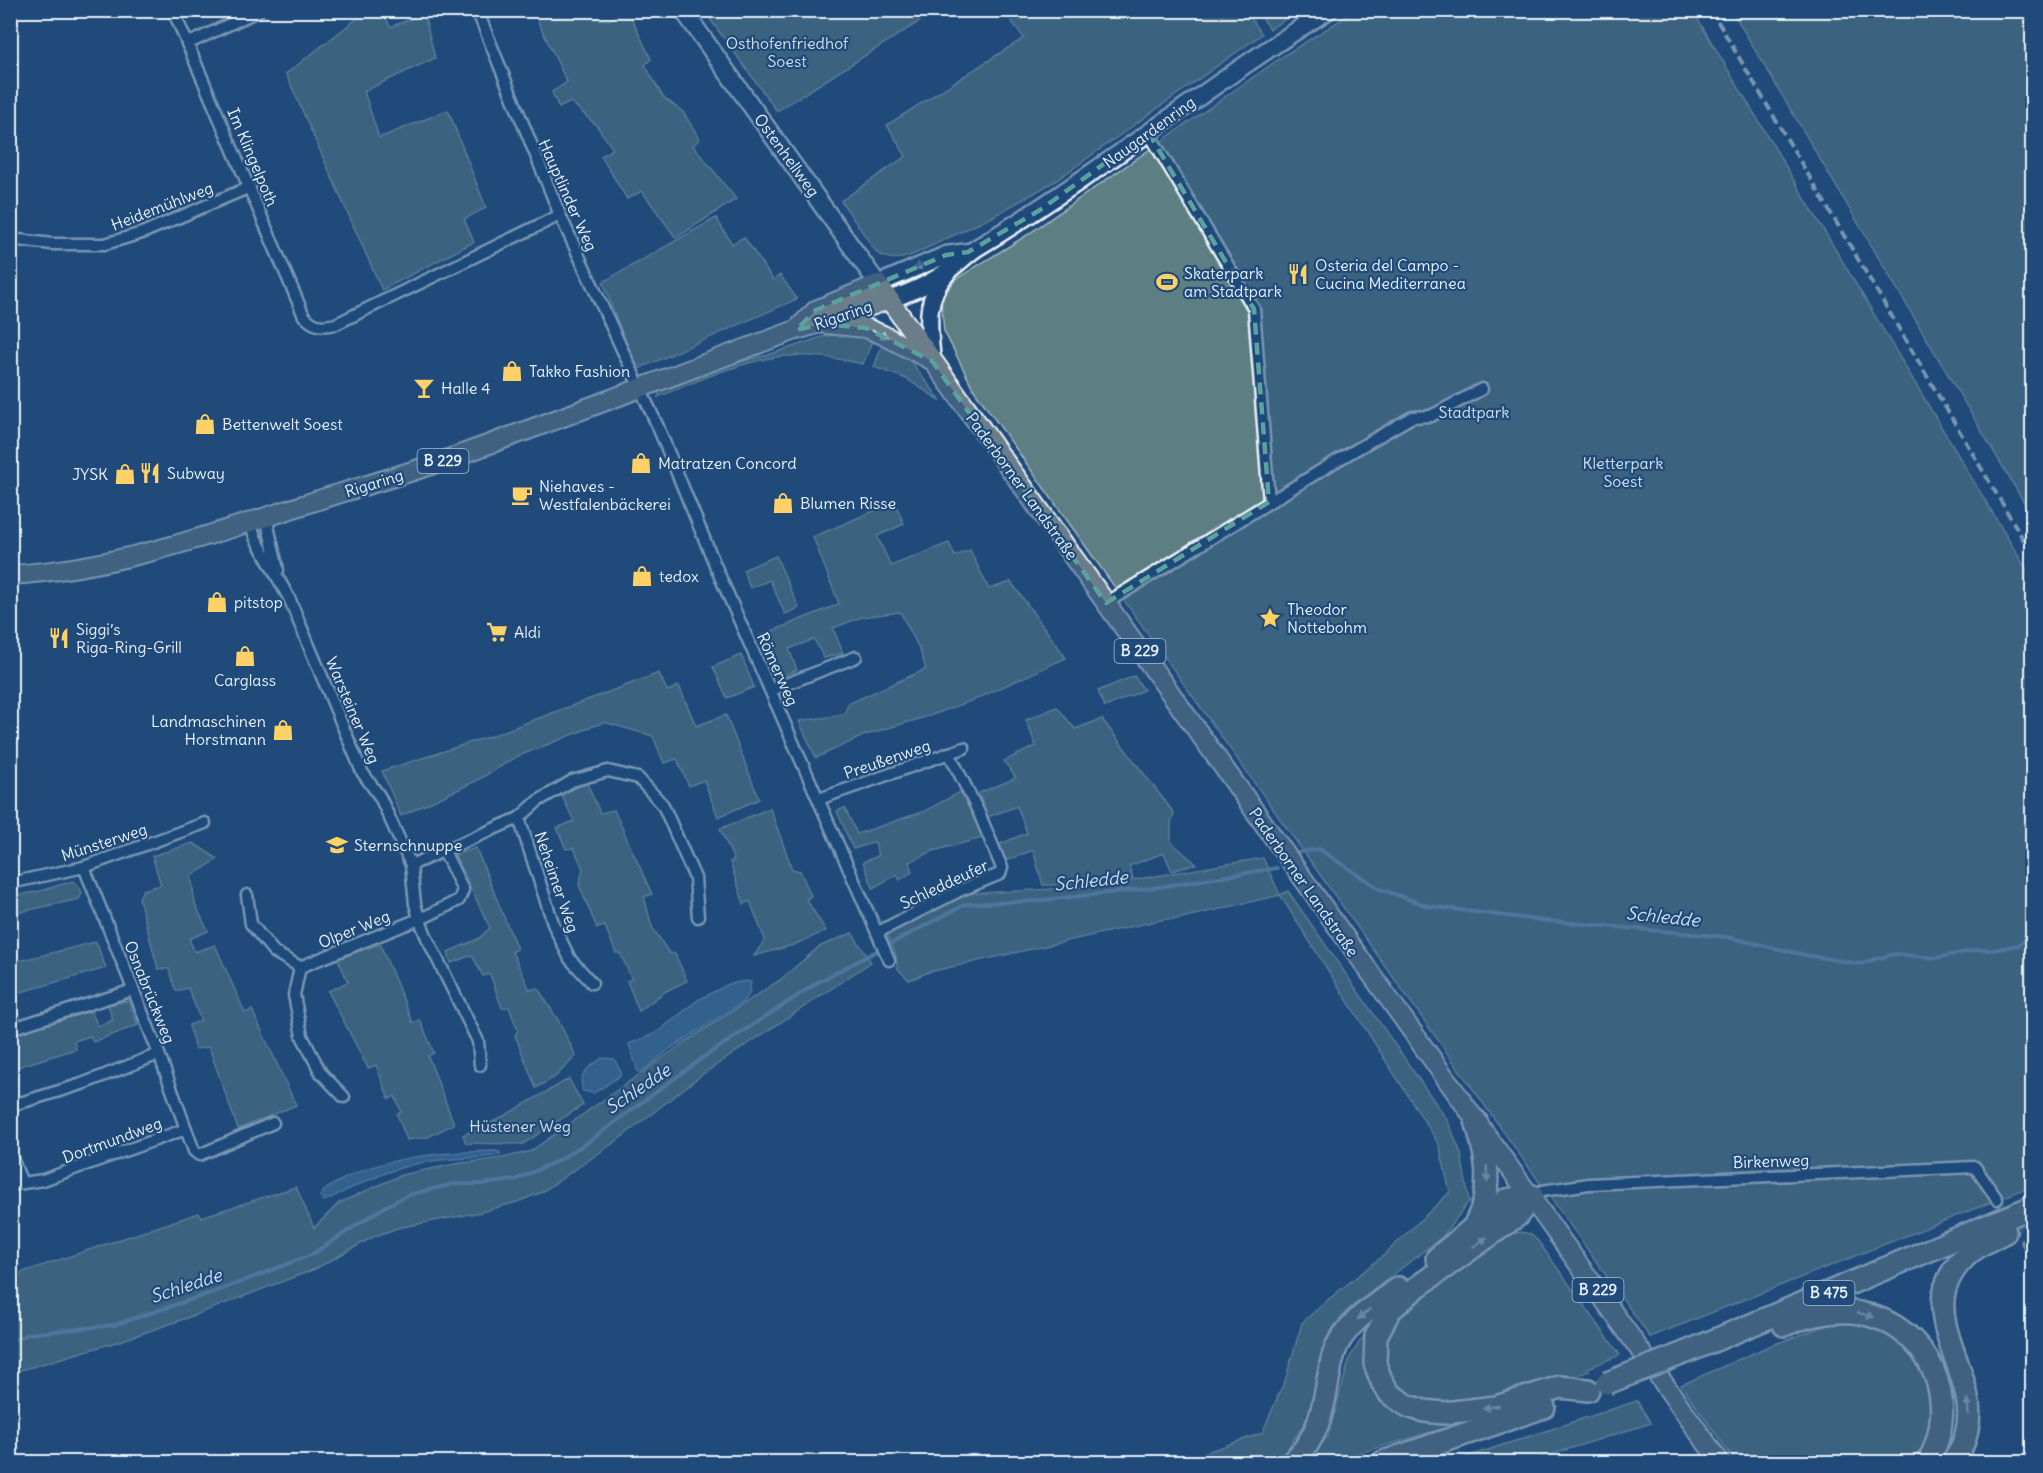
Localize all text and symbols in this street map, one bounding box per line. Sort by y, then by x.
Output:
park label: Osthofenfriedhof Soest [726,33,849,71]
street label: Naugardenring [1099,92,1199,172]
street label: Im Klingelpoth [223,105,283,209]
street label: Ostenhellweg [750,110,824,200]
street label: Hauptlinder Weg [534,136,602,254]
street label: Heidemühlweg [108,177,216,235]
place label: Osteria del Campo - Cucina Mediterranea [1315,255,1466,293]
one-way arrow [913,260,931,270]
restaurant icon: Osteria del Campo - Cucina Mediterranea [1286,262,1310,286]
place label: Skaterpark am Stadtpark [1184,263,1282,301]
sports icon: Skaterpark am Stadtpark [1155,270,1179,294]
street label: Rigaring [811,296,875,334]
one-way arrow [871,329,889,339]
shop icon: Takko Fashion [500,359,524,383]
place label: Takko Fashion [529,361,630,381]
bar icon: Halle 4 [412,376,436,400]
place label: Halle 4 [441,378,490,398]
park label: Stadtpark [1439,402,1509,422]
street label: Paderborner Landstraße [962,408,1082,564]
shop icon: Bettenwelt Soest [193,412,217,436]
place label: Bettenwelt Soest [222,414,343,434]
road number: B 229 [418,449,468,473]
shop icon: Matratzen Concord [629,451,653,475]
place label: Matratzen Concord [658,453,797,473]
park label: Kletterpark Soest [1583,453,1663,491]
restaurant icon: Subway [138,461,162,485]
shop icon: JYSK [113,462,137,486]
place label: Subway [167,463,225,483]
place label: JYSK [72,464,108,484]
street label: Rigaring [342,465,406,501]
place label: Niehaves - Westfalenbäckerei [539,476,671,514]
cafe icon: Niehaves - Westfalenbäckerei [510,483,534,507]
shop icon: Blumen Risse [771,491,795,515]
place label: Blumen Risse [800,493,896,513]
shop icon: tedox [630,564,654,588]
place label: tedox [659,566,699,586]
shop icon: pitstop [205,590,229,614]
place label: pitstop [234,592,283,612]
place label: Theodor Nottebohm [1287,599,1367,637]
place icon: Theodor Nottebohm [1258,606,1282,630]
place label: Siggi’s Riga-Ring-Grill [76,619,182,657]
supermarket icon: Aldi [485,620,509,644]
place label: Aldi [514,622,541,642]
restaurant icon: Siggi’s Riga-Ring-Grill [47,626,71,650]
street label: Römerweg [753,629,803,709]
road number: B 229 [1114,639,1166,663]
shop icon: Carglass [233,644,257,668]
street label: Warsteiner Weg [321,654,385,766]
place label: Carglass [214,670,276,690]
place label: Landmaschinen Horstmann [151,711,266,749]
shop icon: Landmaschinen Horstmann [271,718,295,742]
street label: Preußenweg [841,735,933,783]
street label: Paderborner Landstraße [1245,804,1363,960]
street label: Münsterweg [58,819,150,865]
street label: Neheimer Weg [530,829,584,935]
school or university icon: Sternschnuppe [325,833,349,857]
place label: Sternschnuppe [354,835,462,855]
street label: Schleddeufer [897,855,992,913]
water label: Schledde [1053,865,1130,896]
water label: Schledde [1625,901,1702,932]
street label: Olper Weg [315,906,393,952]
street label: Osnabrückweg [120,938,180,1046]
water label: Schledde [601,1058,676,1119]
street label: Dortmundweg [60,1113,164,1167]
park label: Hüstener Weg [469,1116,571,1136]
street label: Birkenweg [1732,1150,1810,1172]
one-way arrow [1482,1164,1491,1183]
one-way arrow [1471,1236,1487,1248]
water label: Schledde [147,1263,226,1308]
road number: B 229 [1572,1278,1624,1302]
road number: B 475 [1804,1281,1854,1305]
one-way arrow [1357,1307,1372,1320]
one-way arrow [1857,1311,1875,1321]
one-way arrow [1963,1398,1973,1417]
one-way arrow [1481,1403,1500,1412]

